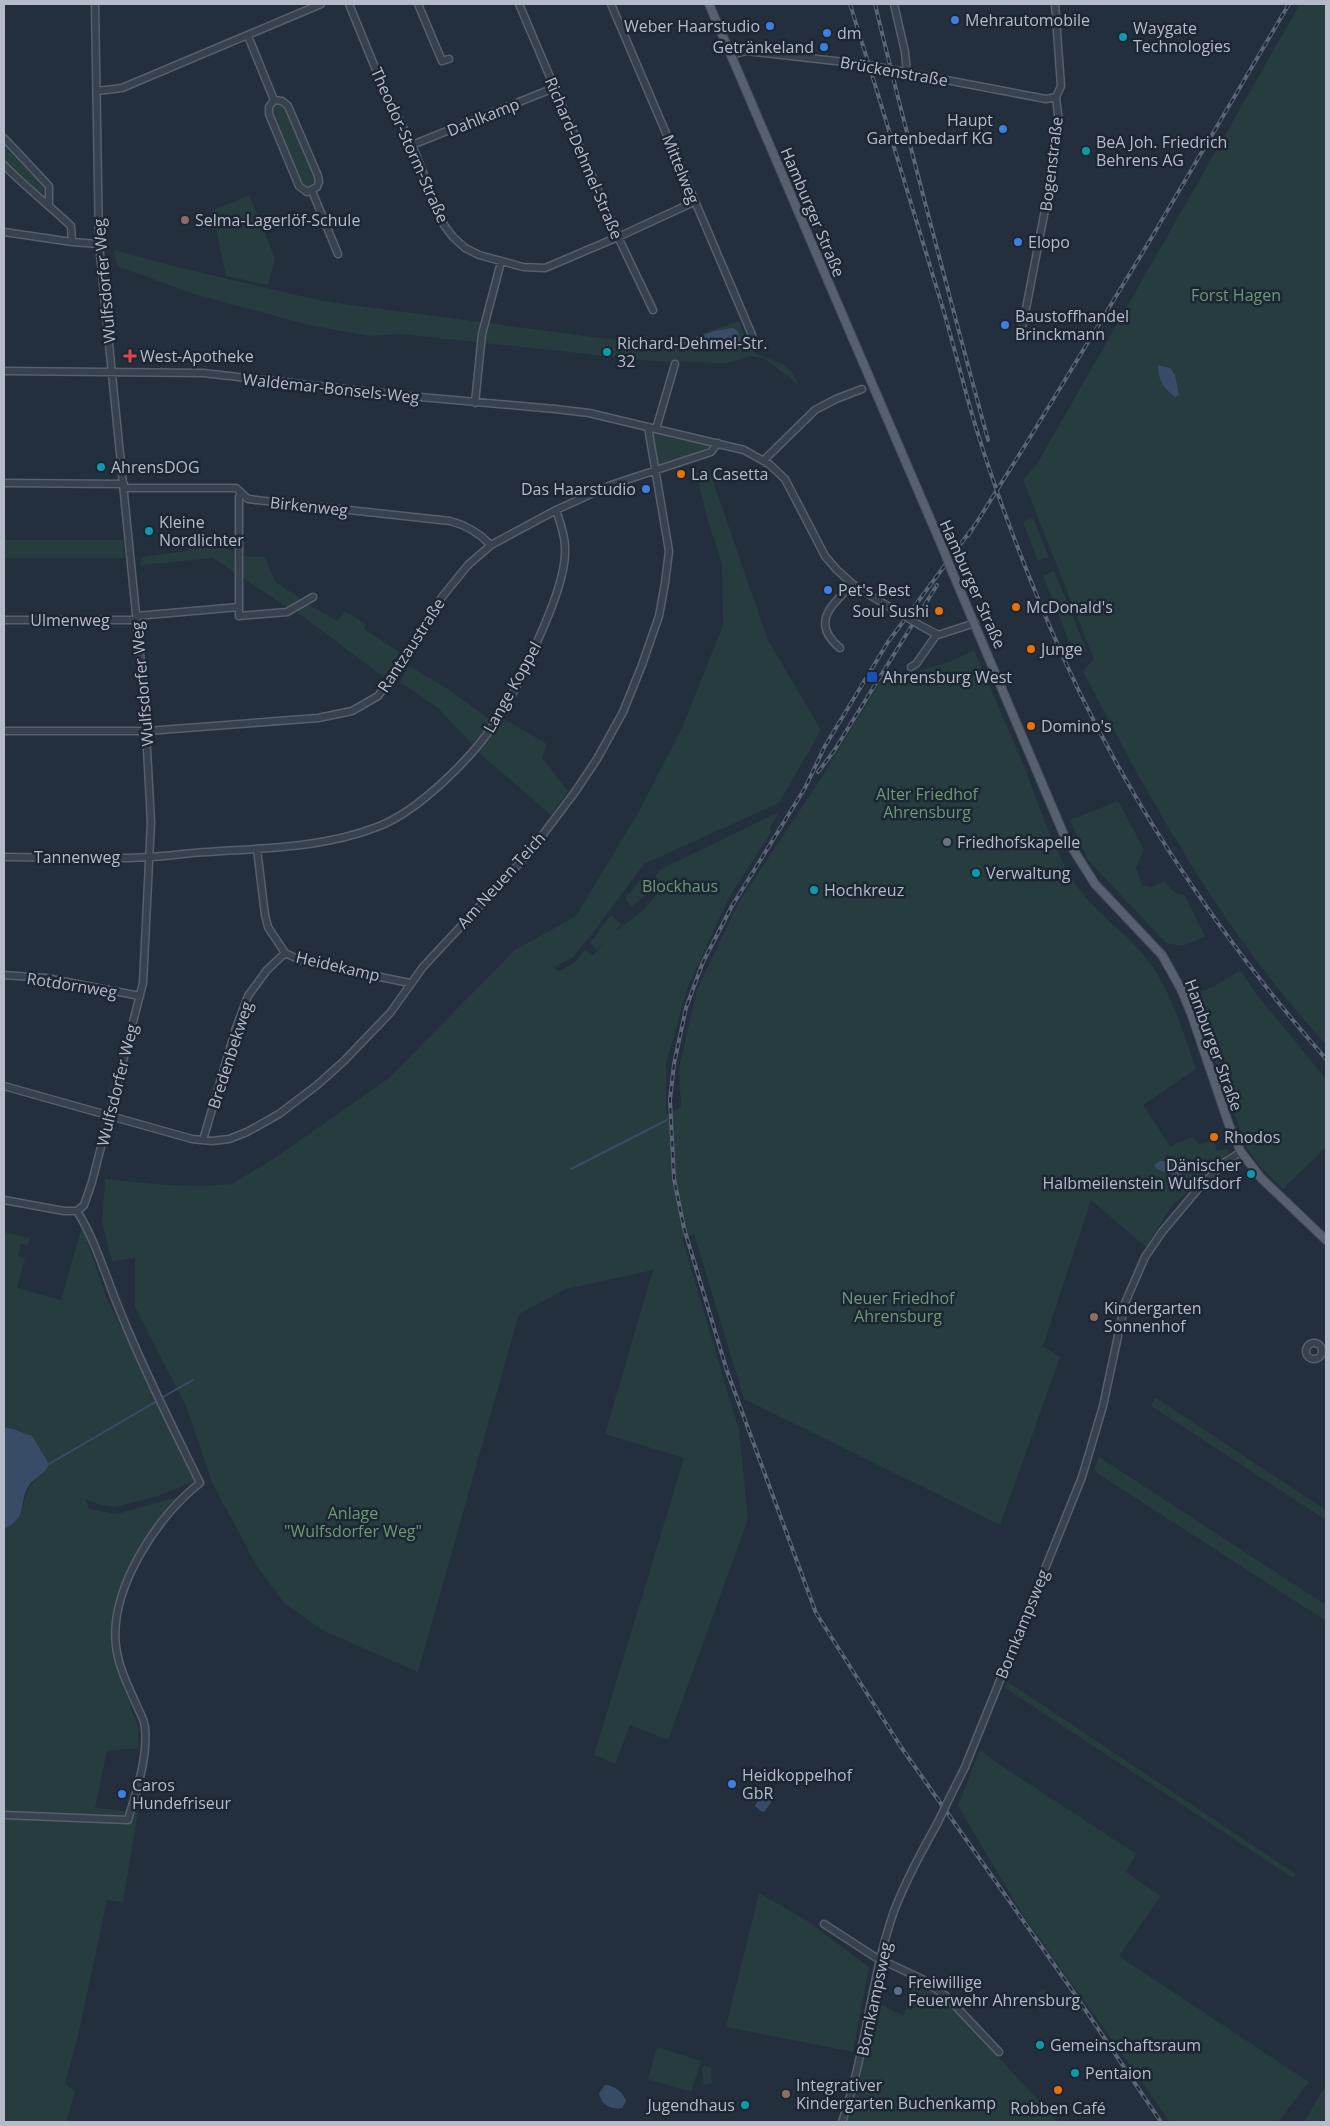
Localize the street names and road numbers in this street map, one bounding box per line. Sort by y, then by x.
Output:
street label: Brückenstraße [838,51,950,91]
street label: Theodor-Storm-Straße [366,64,454,226]
street label: Richard-Dehmel-Straße [540,74,628,242]
street label: Dahlkamp [444,93,522,141]
street label: Bogenstraße [1034,115,1068,213]
street label: Mittelweg [657,131,705,207]
street label: Hamburger Straße [776,144,850,280]
street label: Wulfsdorfer Weg [88,217,120,344]
street label: Waldemar-Bonsels-Weg [242,368,421,408]
street label: Birkenweg [269,491,349,521]
street label: Hamburger Straße [935,516,1011,652]
street label: Rantzaustraße [372,594,450,696]
street label: Ulmenweg [30,609,110,631]
street label: Wulfsdorfer Weg [126,620,158,747]
street label: Lange Koppel [478,638,546,736]
street label: Am Neuen Teich [452,827,550,933]
street label: Tannenweg [34,846,120,868]
street label: Heidekamp [294,946,382,986]
street label: Rotdornweg [25,967,119,1003]
street label: Hamburger Straße [1180,976,1248,1114]
street label: Bredenbekweg [202,998,258,1112]
street label: Wulfsdorfer Weg [91,1021,143,1148]
street label: Bornkampsweg [990,1566,1054,1682]
street label: Bornkampsweg [851,1940,897,2058]

